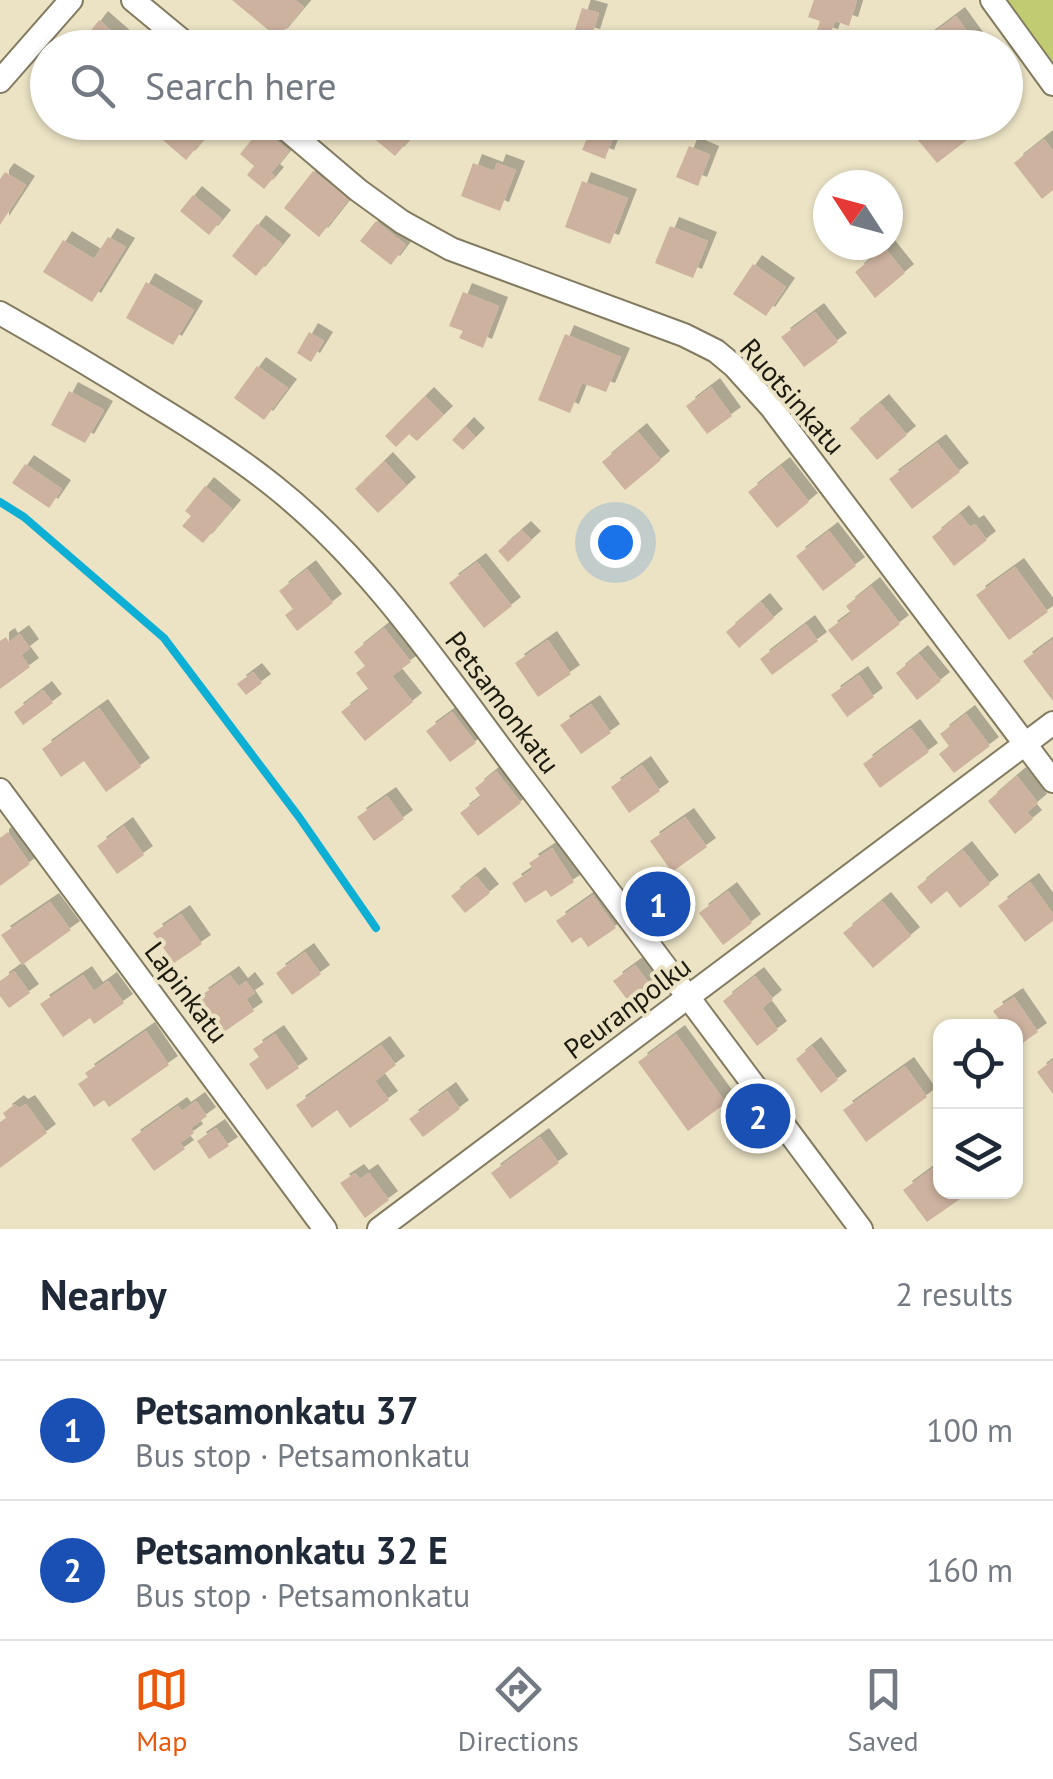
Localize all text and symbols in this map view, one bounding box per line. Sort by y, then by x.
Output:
search box [30,30,1023,140]
icon: search [65,58,120,113]
text: Search here [145,61,337,110]
north arrow [813,170,903,260]
street label: Ruotsinkatu [732,330,854,462]
your location [590,517,641,568]
street label: Petsamonkatu [437,623,569,781]
pin: 1 [626,866,690,942]
street label: Lapinkatu [137,934,237,1050]
street label: Peuranpolku [556,947,698,1067]
map controls [933,1019,1023,1199]
button: locate [933,1019,1023,1109]
pin: 2 [726,1078,790,1154]
button: layers [933,1109,1023,1199]
text: Nearby [40,1267,167,1322]
text: 2 results [895,1273,1013,1315]
text: Petsamonkatu 37 [135,1385,418,1434]
text: 1 [63,1409,82,1451]
text: 100 m [926,1409,1013,1451]
text: Bus stop · Petsamonkatu [135,1434,470,1476]
text: Petsamonkatu 32 E [135,1525,448,1574]
text: 2 [63,1549,82,1591]
text: 160 m [926,1549,1013,1591]
text: Bus stop · Petsamonkatu [135,1574,470,1616]
tab: Map [134,1662,189,1759]
tab: Directions [458,1662,579,1759]
tab: Saved [847,1662,919,1759]

